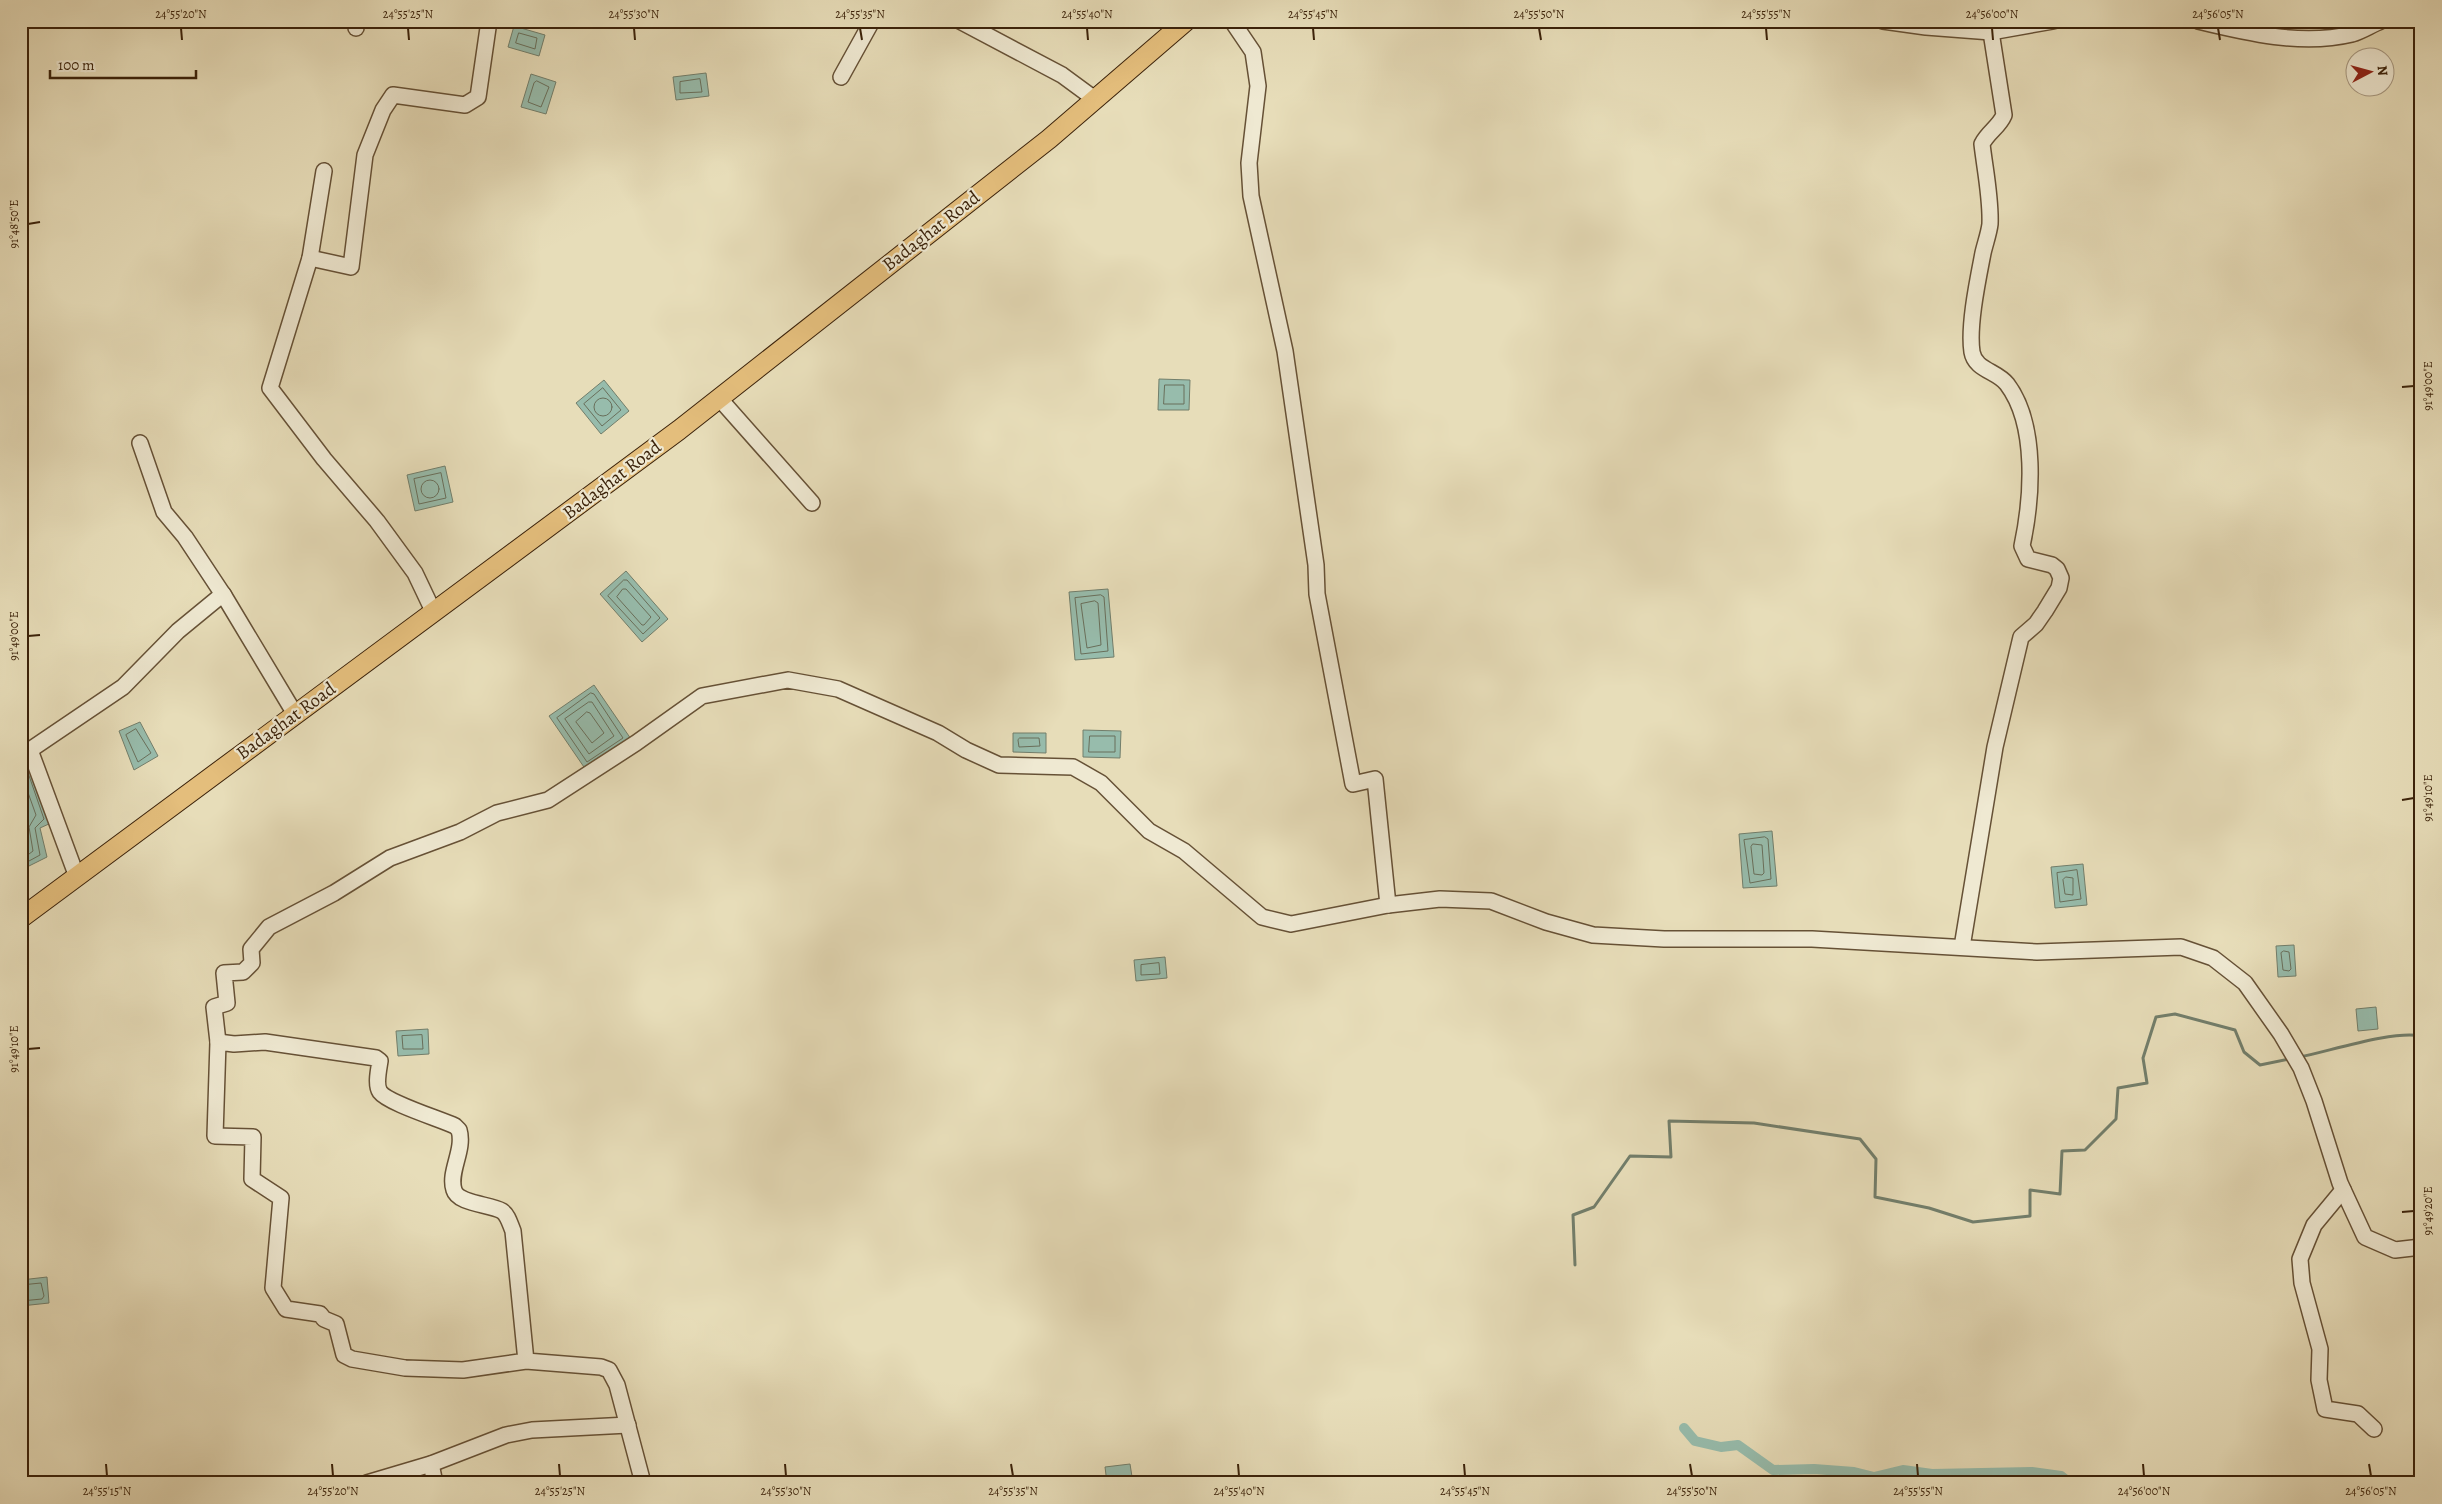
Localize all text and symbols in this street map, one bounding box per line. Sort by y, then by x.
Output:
text: 24°55'20"N [155,6,207,22]
text: 24°55'25"N [383,6,433,22]
text: 24°55'30"N [609,6,660,22]
text: 24°55'35"N [835,6,885,22]
text: 24°55'40"N [1061,6,1113,22]
text: 24°55'45"N [1288,6,1338,22]
text: 24°55'50"N [1514,6,1565,22]
text: 24°55'55"N [1741,6,1791,22]
text: 24°56'00"N [1966,6,2019,22]
text: 24°56'05"N [2192,6,2244,22]
scale bar [50,48,196,80]
north arrow [2344,48,2394,98]
text: 100 m [58,55,95,75]
text: N [2372,65,2392,77]
street label: Badaghat Road [877,184,986,277]
text: 91°48'50"E [6,200,22,248]
text: 91°49'00"E [2420,361,2436,411]
street label: Badaghat Road [557,434,667,526]
text: 91°49'00"E [6,611,22,661]
street label: Badaghat Road [231,676,342,766]
text: 91°49'10"E [2420,774,2436,822]
text: 91°49'10"E [6,1025,22,1073]
text: 91°49'20"E [2420,1187,2436,1235]
text: 24°55'15"N [83,1483,132,1499]
text: 24°55'20"N [307,1483,359,1499]
text: 24°55'25"N [535,1483,585,1499]
text: 24°55'30"N [761,1483,812,1499]
text: 24°55'35"N [988,1483,1038,1499]
text: 24°55'40"N [1213,1483,1265,1499]
text: 24°55'45"N [1440,1483,1490,1499]
text: 24°55'50"N [1667,1483,1718,1499]
text: 24°55'55"N [1893,1483,1943,1499]
text: 24°56'00"N [2118,1483,2171,1499]
text: 24°56'05"N [2345,1483,2397,1499]

